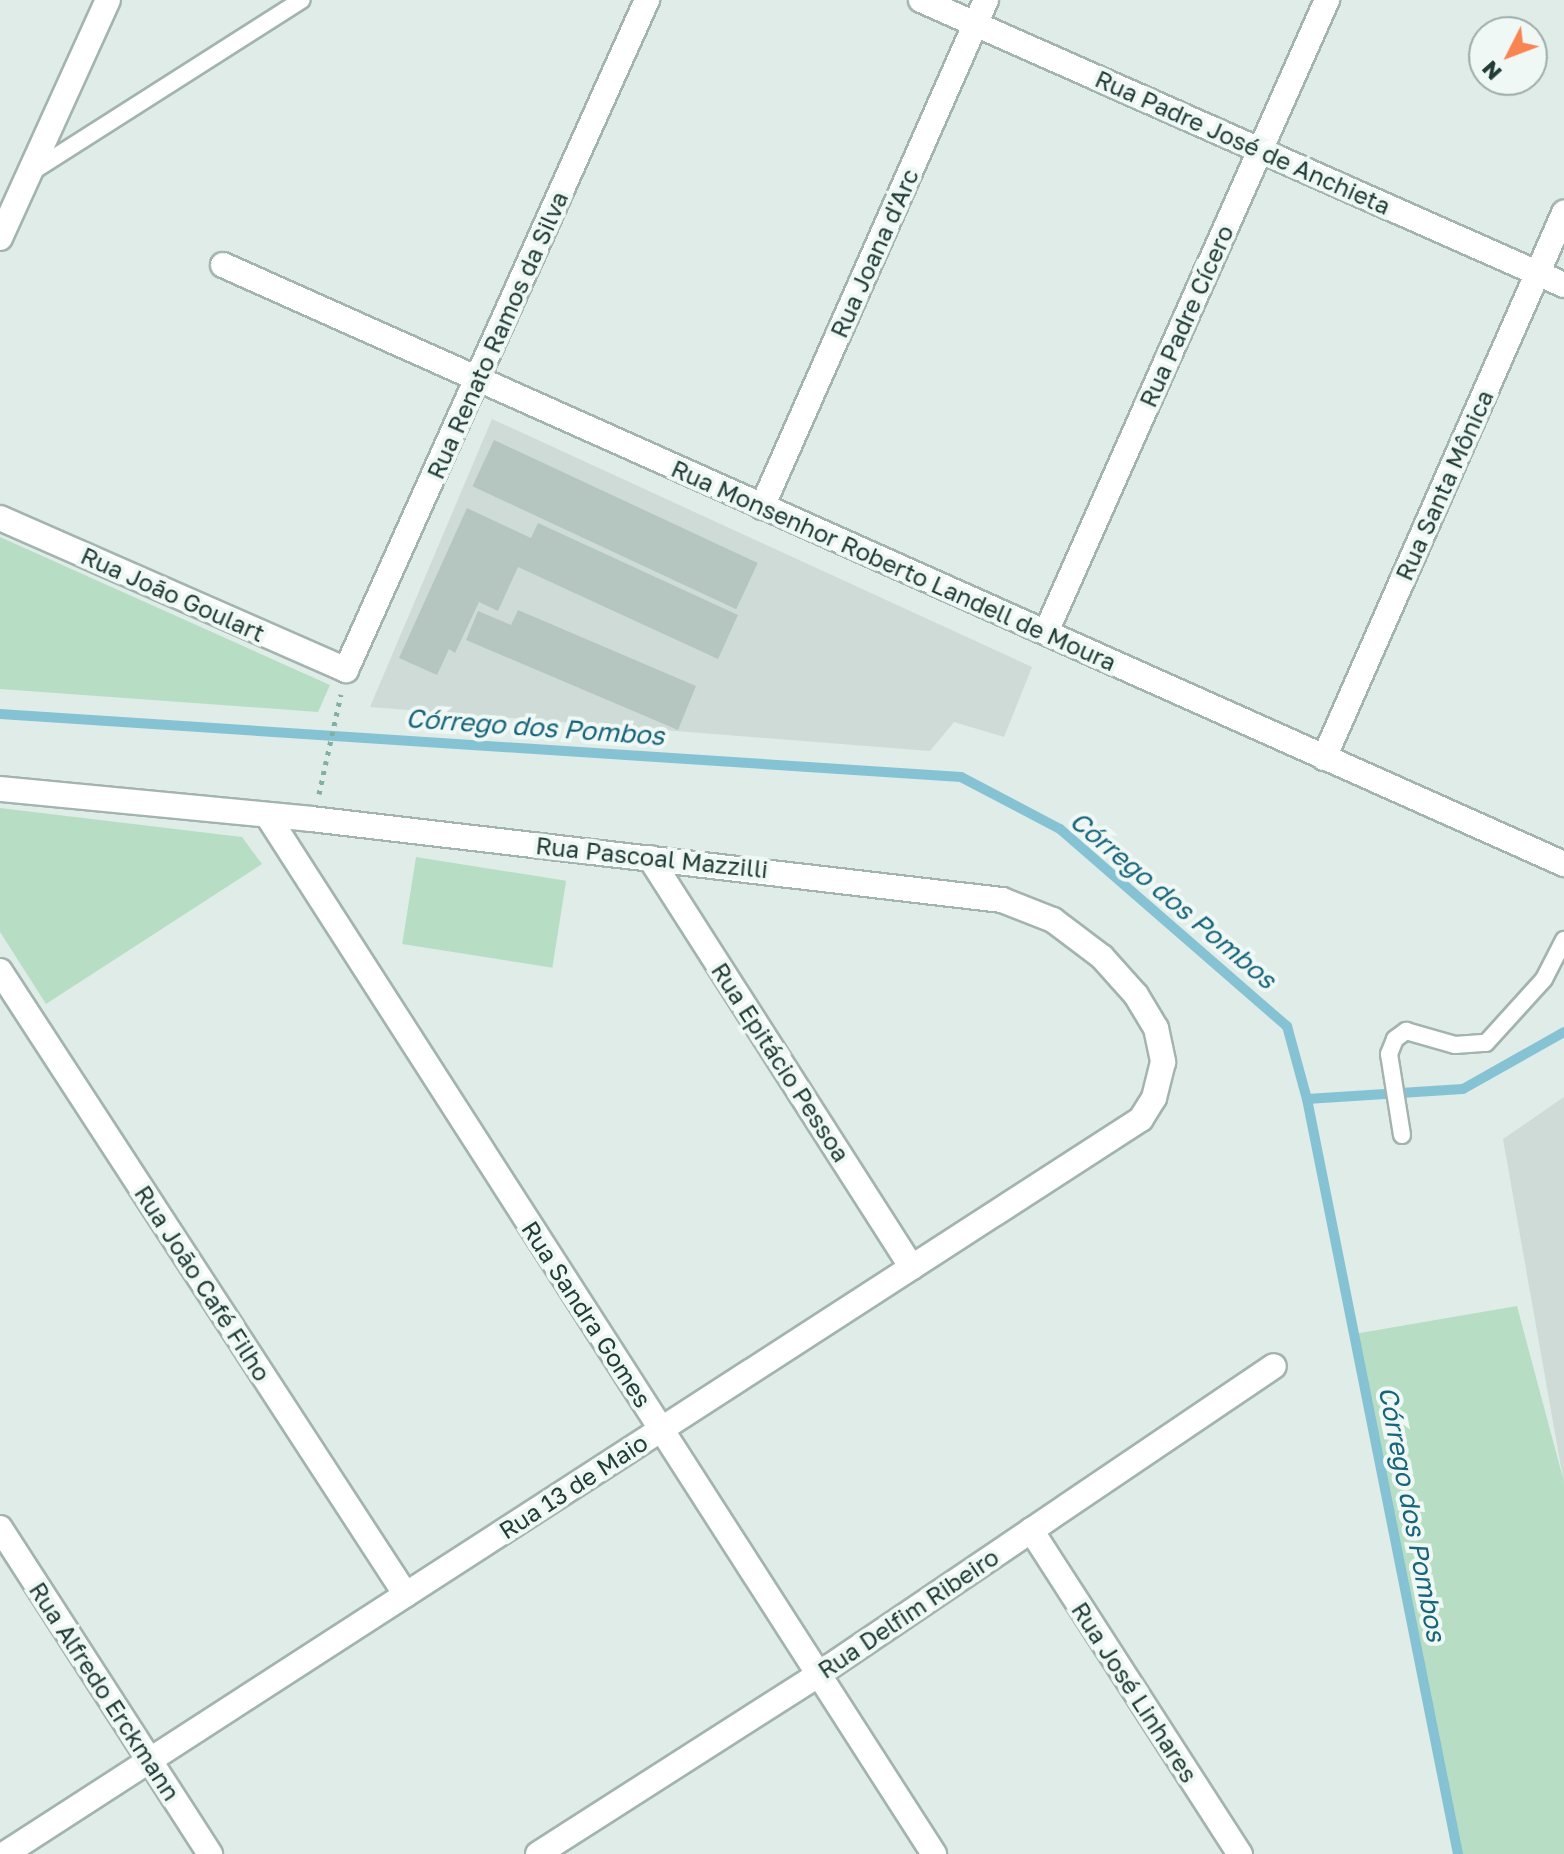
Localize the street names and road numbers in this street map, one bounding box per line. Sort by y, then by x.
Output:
street label: Rua Padre José de Anchieta [1091,64,1395,220]
street label: Rua Joana d'Arc [824,164,924,342]
street label: Rua Renato Ramos da Silva [420,187,574,483]
street label: Rua Padre Cícero [1133,221,1239,411]
street label: Rua Santa Mônica [1389,385,1499,585]
street label: Rua Monsenhor Roberto Landell de Moura [667,453,1121,677]
street label: Rua João Goulart [77,541,269,647]
street label: Rua Pascoal Mazzilli [534,830,770,884]
street label: Rua Epitácio Pessoa [706,957,856,1167]
street label: Rua João Café Filho [129,1180,277,1386]
street label: Rua Sandra Gomes [516,1215,658,1413]
street label: Rua 13 de Maio [493,1427,653,1545]
street label: Rua Delfim Ribeiro [812,1542,1004,1684]
street label: Rua Alfredo Erckmann [24,1576,186,1806]
street label: Rua José Linhares [1066,1596,1204,1788]

